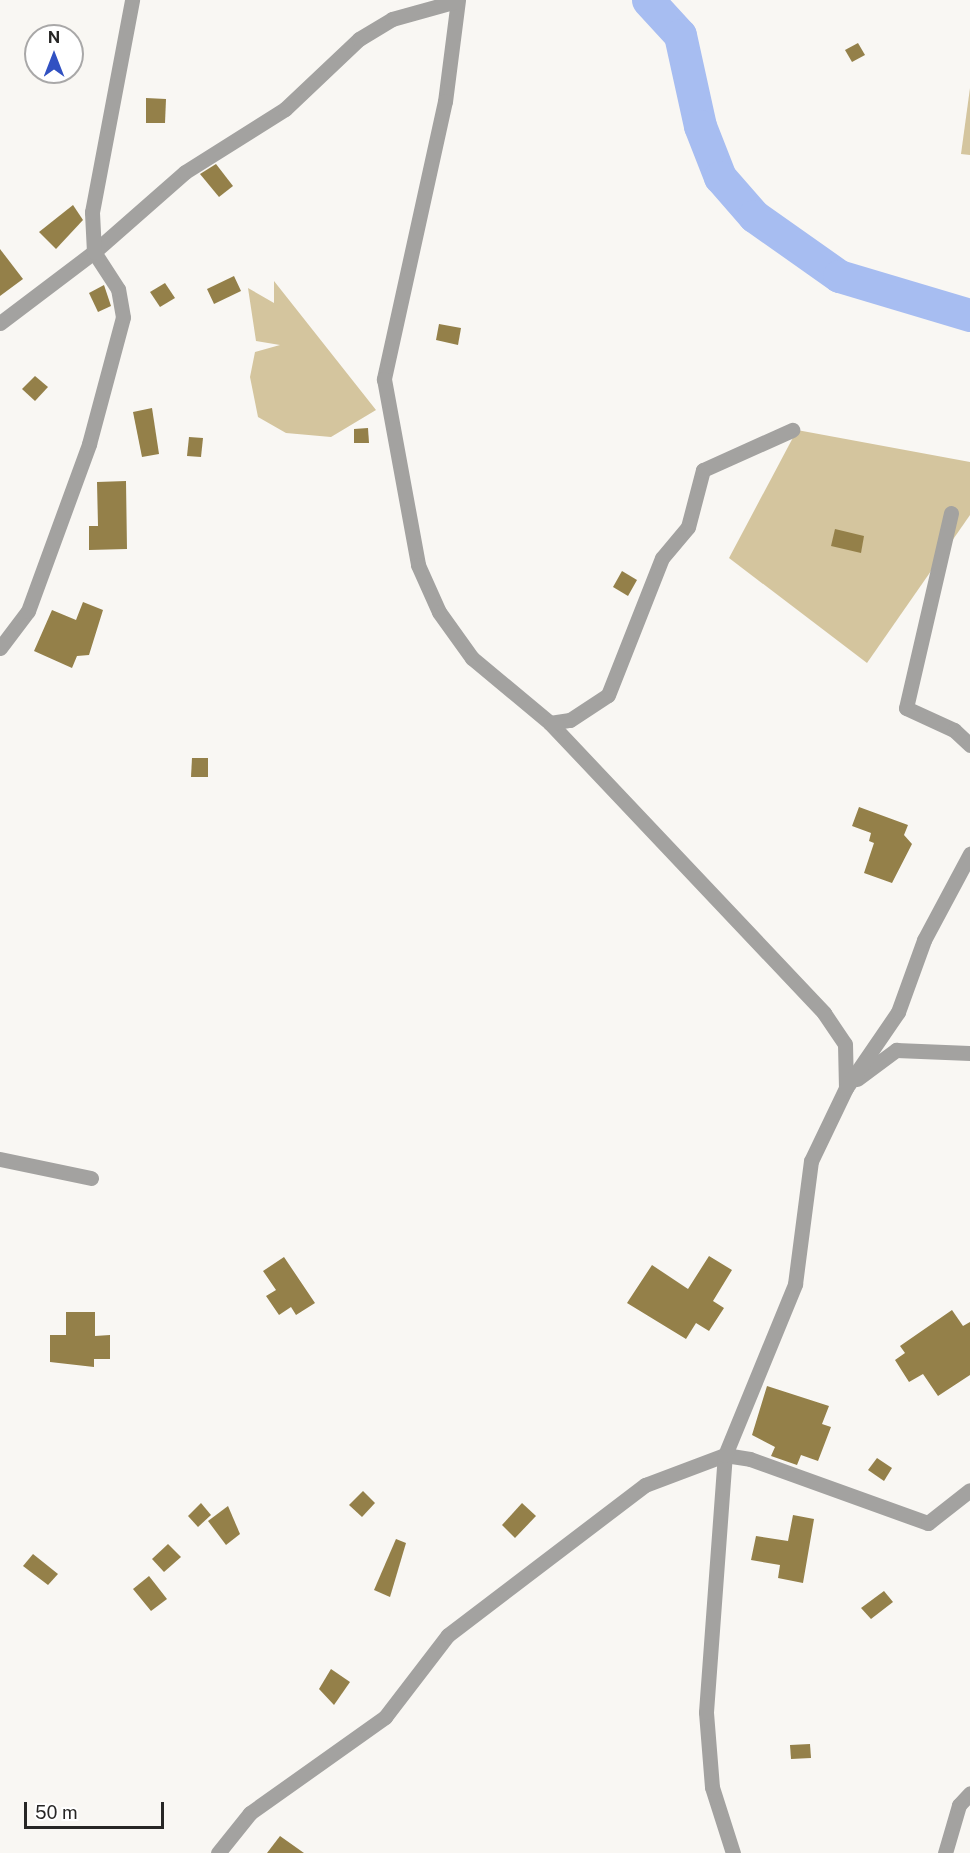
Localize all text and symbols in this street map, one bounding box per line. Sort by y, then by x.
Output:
north arrow [24,24,84,84]
text: N [48,28,60,47]
scale bar [27,1790,166,1828]
text: 50 m [35,1802,78,1823]

